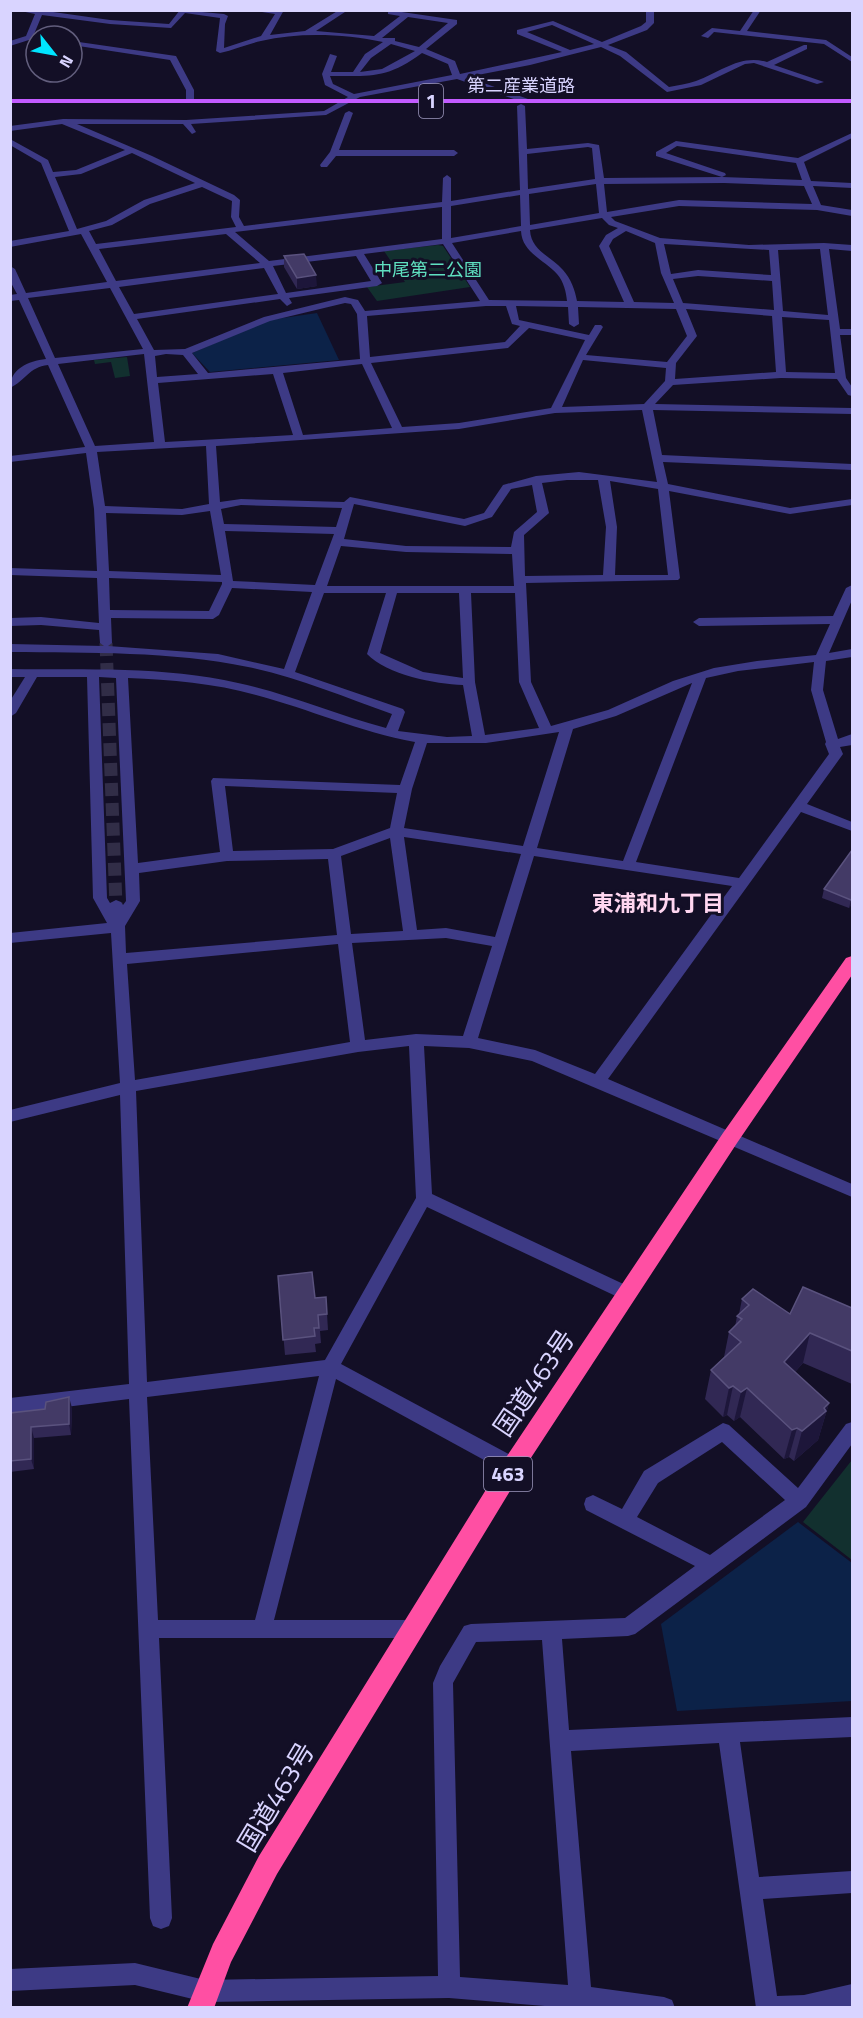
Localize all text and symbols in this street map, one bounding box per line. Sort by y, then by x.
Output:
north arrow [24,24,84,84]
text: N [54,51,80,73]
street label: 第二産業道路 [467,72,575,99]
road number: 1 [419,84,443,118]
park label: 中尾第二公園 [374,256,482,283]
district label: 東浦和九丁目 [592,886,724,920]
street label: 国道463号 [483,1321,584,1444]
road number: 463 [484,1457,532,1491]
street label: 国道463号 [228,1735,324,1859]

